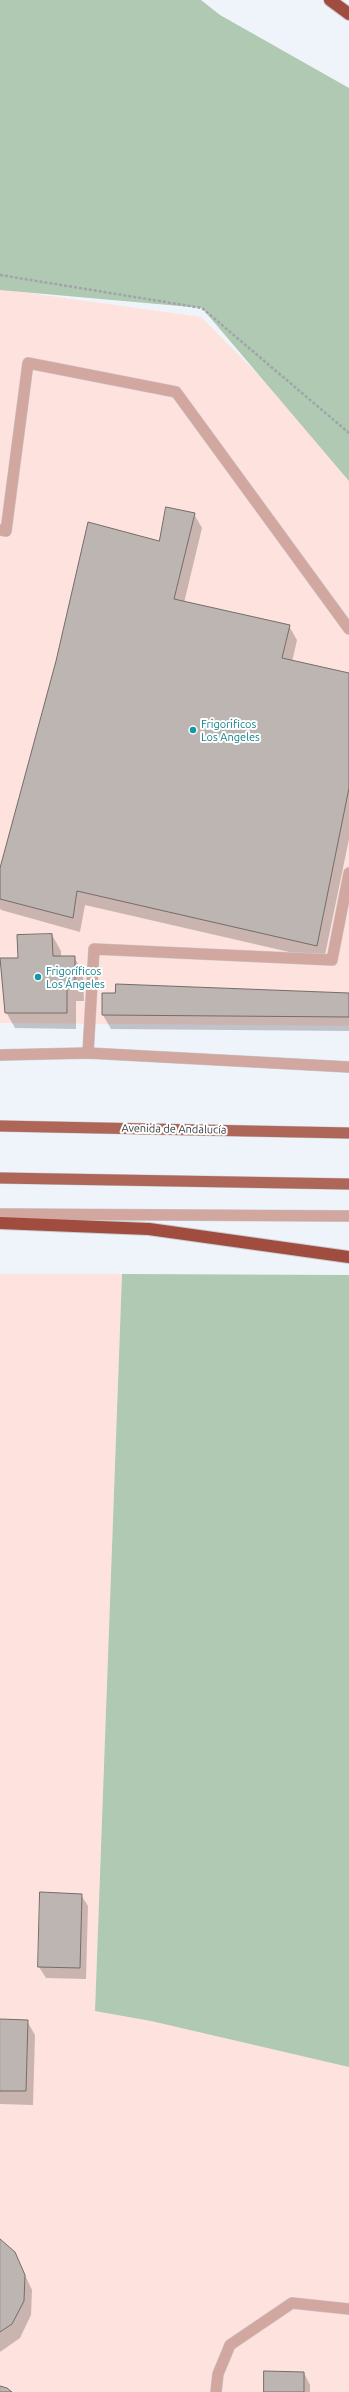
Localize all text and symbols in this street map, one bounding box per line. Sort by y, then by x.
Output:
place label: Frigorificos Los Angeles [201,717,260,743]
marker: Frigorificos Los Angeles [188,725,198,735]
place label: Frigoríficos Los Ángeles [46,964,105,990]
marker: Frigoríficos Los Ángeles [33,972,43,982]
street label: Avenida de Andalucía [121,1121,227,1137]

